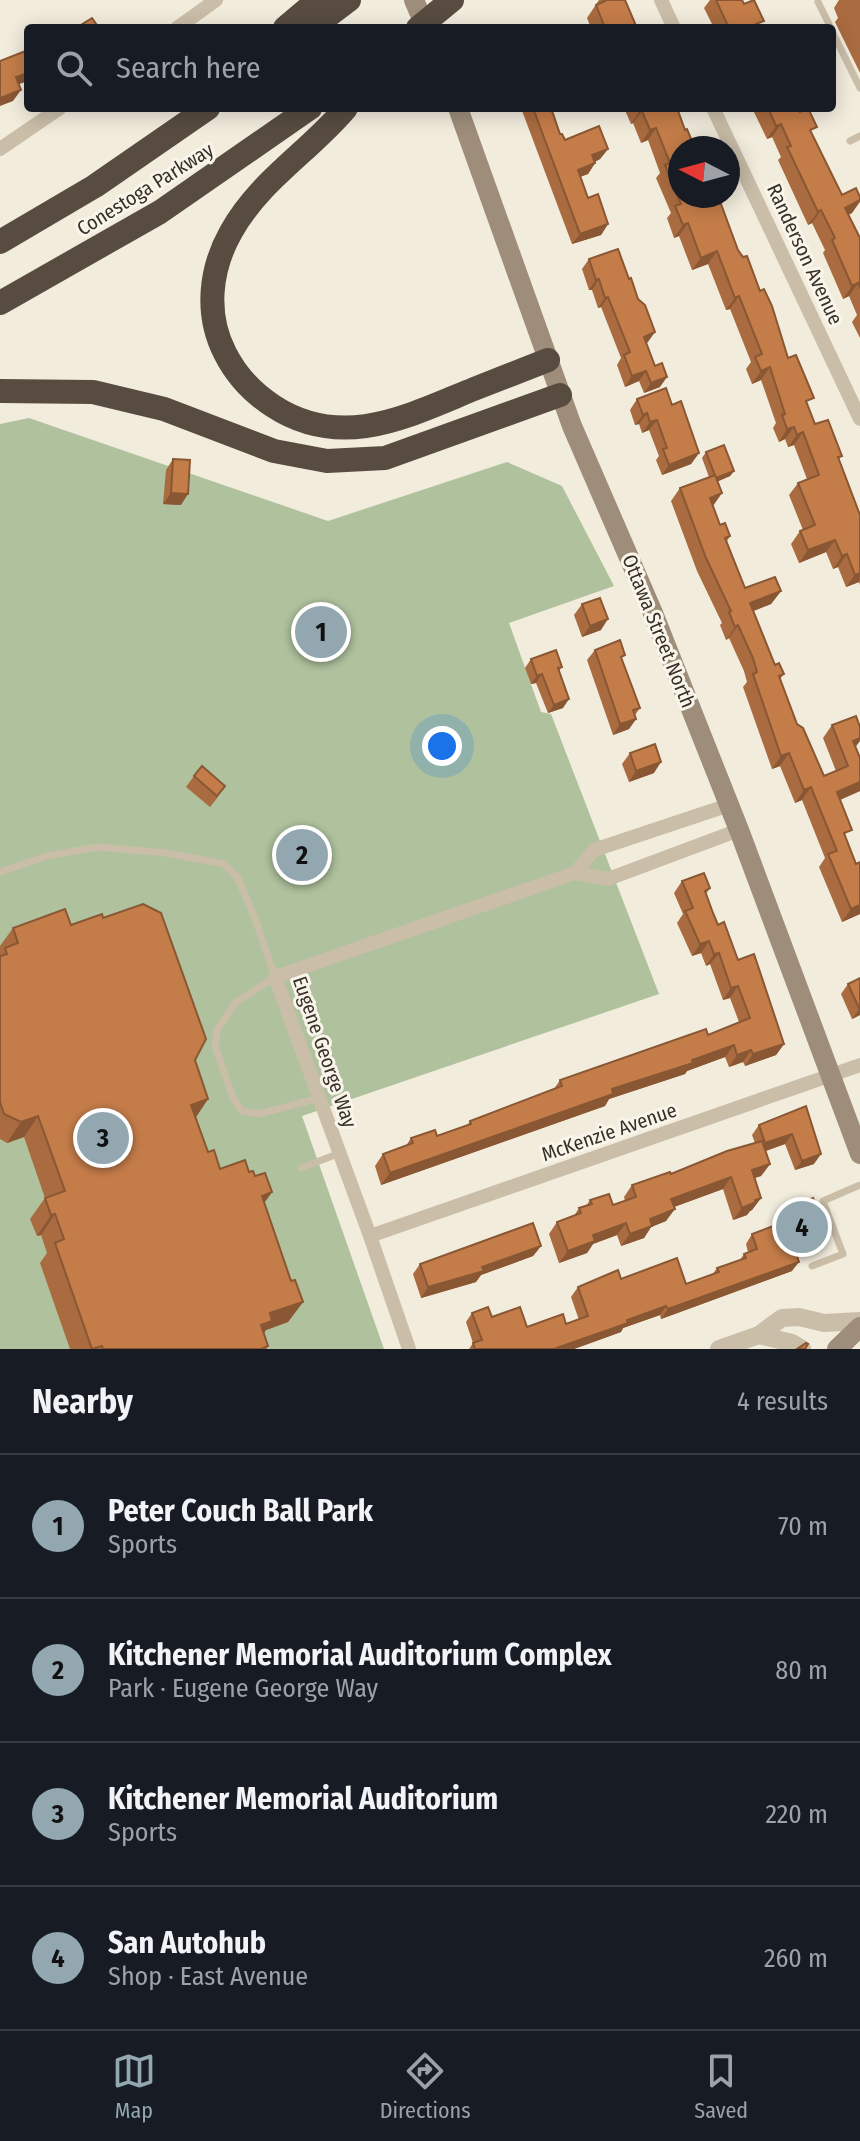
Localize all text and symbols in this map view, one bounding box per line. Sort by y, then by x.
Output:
search box [24,24,836,112]
icon: search [52,46,96,90]
text: Search here [116,50,261,86]
north arrow [668,136,740,208]
street label: Conestoga Parkway [72,137,218,241]
street label: Randerson Avenue [762,180,848,328]
street label: Ottawa Street North [617,551,701,711]
pin: 1 [295,602,347,662]
your location [422,726,462,766]
pin: 2 [276,825,328,885]
street label: Eugene George Way [288,973,362,1131]
street label: McKenzie Avenue [538,1098,680,1166]
pin: 3 [77,1108,129,1168]
pin: 4 [776,1197,828,1257]
text: Nearby [32,1381,133,1422]
text: 4 results [737,1386,828,1417]
text: Peter Couch Ball Park [108,1493,373,1529]
text: 1 [53,1511,64,1542]
text: 70 m [778,1511,828,1542]
text: Sports [108,1529,177,1560]
text: Kitchener Memorial Auditorium Complex [108,1637,612,1673]
text: 2 [52,1655,64,1686]
text: 80 m [775,1655,828,1686]
text: Park · Eugene George Way [108,1673,378,1704]
text: Kitchener Memorial Auditorium [108,1781,498,1817]
text: 3 [52,1799,64,1830]
text: 220 m [765,1799,828,1830]
text: Sports [108,1817,177,1848]
text: San Autohub [108,1925,266,1961]
text: 4 [51,1943,65,1974]
text: 260 m [764,1943,828,1974]
text: Shop · East Avenue [108,1961,308,1992]
tab: Map [112,2049,156,2124]
tab: Directions [380,2049,471,2124]
tab: Saved [694,2049,748,2124]

